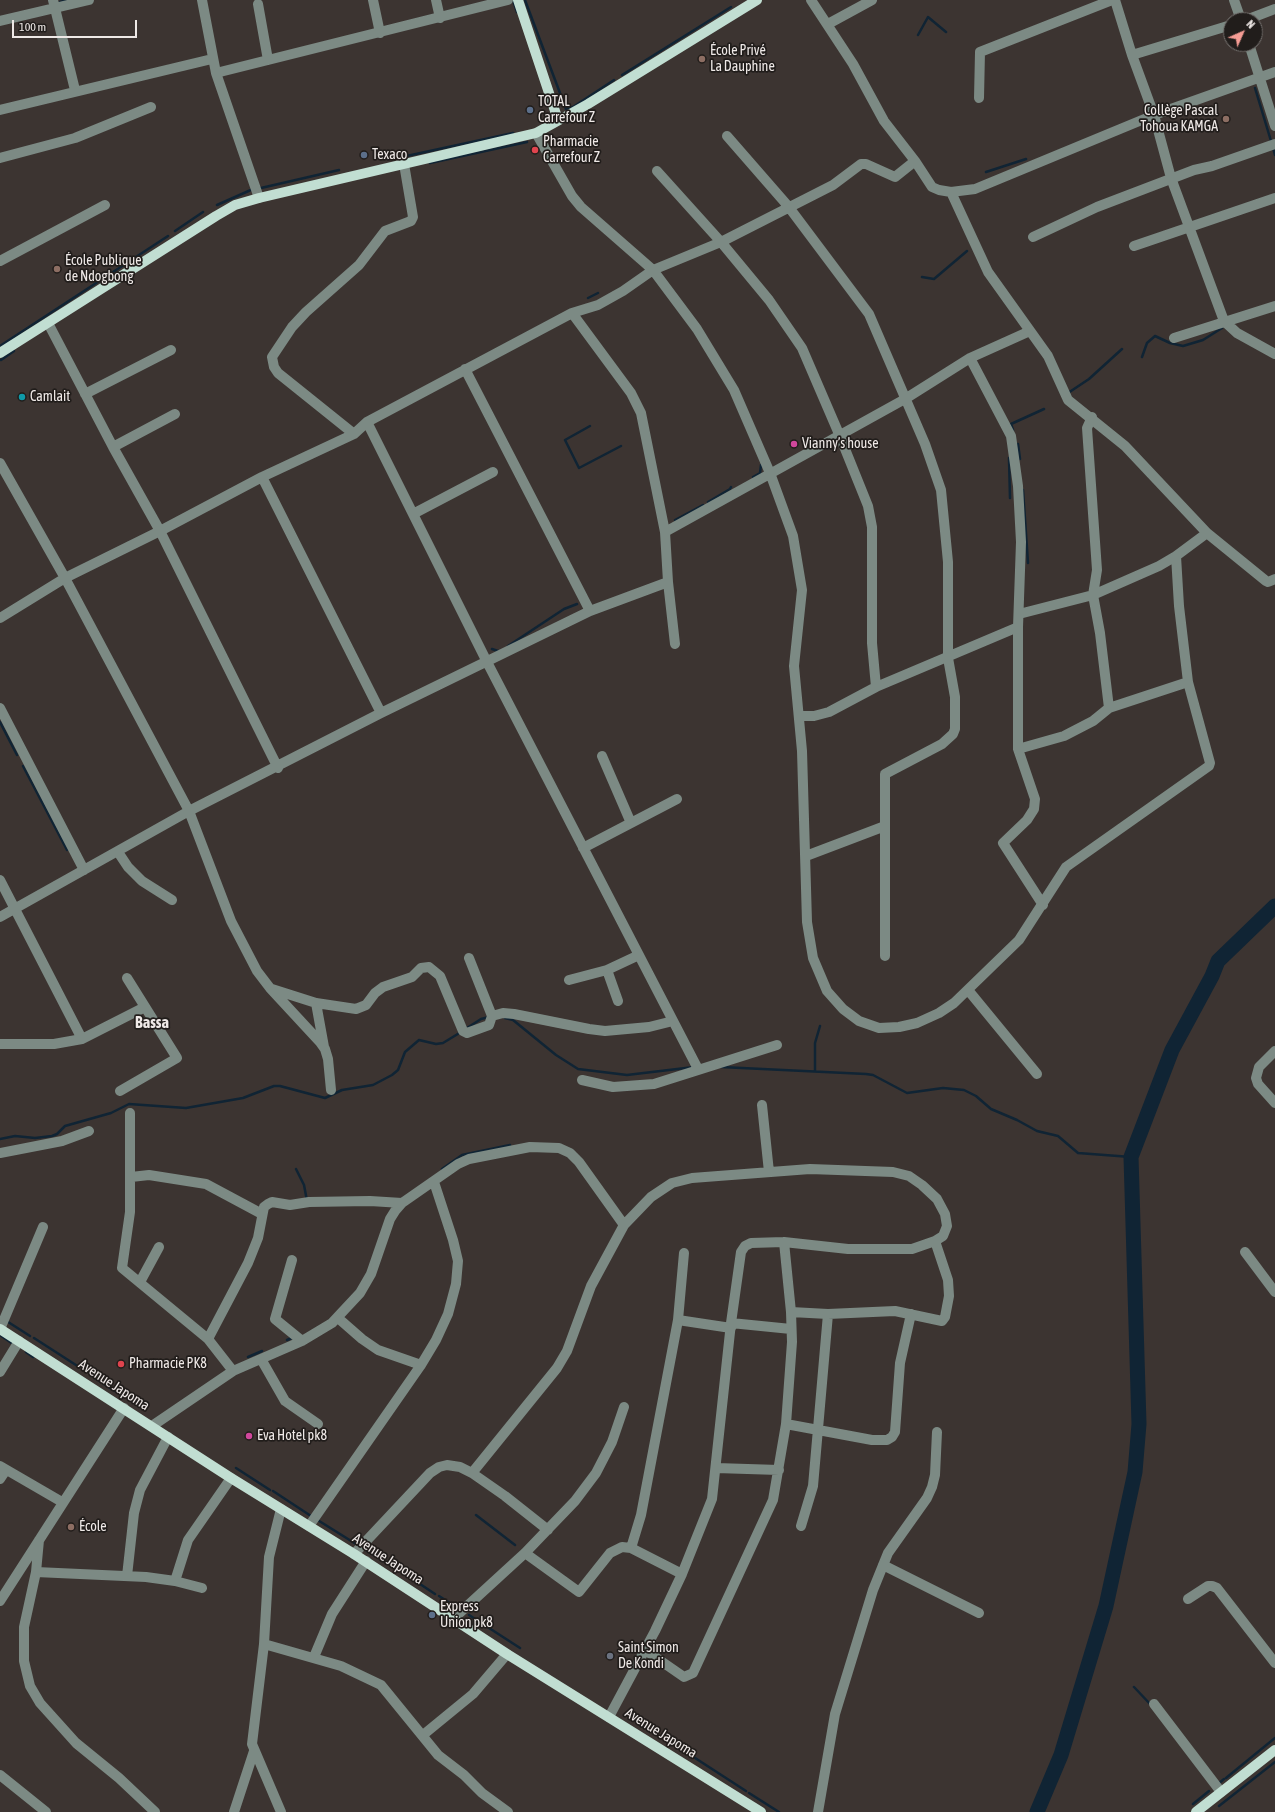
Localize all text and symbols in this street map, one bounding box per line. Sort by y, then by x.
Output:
scale bar [14,12,139,38]
north arrow [1223,12,1263,52]
text: N [1244,18,1257,31]
text: 100 m [19,20,46,34]
place label: École Privé La Dauphine [710,43,775,76]
marker: École Privé La Dauphine [697,54,707,64]
place label: TOTAL Carrefour Z [538,94,595,126]
place label: Collège Pascal Tohoua KAMGA [1140,103,1218,136]
marker: TOTAL Carrefour Z [525,105,535,115]
marker: Collège Pascal Tohoua KAMGA [1221,114,1231,124]
place label: Pharmacie Carrefour Z [543,134,600,166]
marker: Pharmacie Carrefour Z [530,145,540,155]
place label: Texaco [372,147,407,163]
marker: Texaco [359,150,369,160]
place label: École Publique de Ndogbong [65,253,142,286]
marker: École Publique de Ndogbong [52,264,62,274]
place label: Camlait [30,389,70,405]
marker: Camlait [17,392,27,402]
place label: Vianny’s house [802,436,879,452]
marker: Vianny’s house [789,439,799,449]
district label: Bassa [135,1013,169,1033]
street label: Avenue Japoma [75,1356,153,1414]
place label: Pharmacie PK8 [129,1356,207,1372]
marker: Pharmacie PK8 [116,1359,126,1369]
place label: Eva Hotel pk8 [257,1428,327,1444]
marker: Eva Hotel pk8 [244,1431,254,1441]
place label: École [79,1519,107,1535]
marker: École [66,1522,76,1532]
street label: Avenue Japoma [349,1530,427,1588]
place label: Express Union pk8 [440,1599,493,1632]
marker: Express Union pk8 [427,1610,437,1620]
place label: Saint Simon De Kondi [618,1640,679,1672]
marker: Saint Simon De Kondi [605,1651,615,1661]
street label: Avenue Japoma [622,1704,700,1762]

